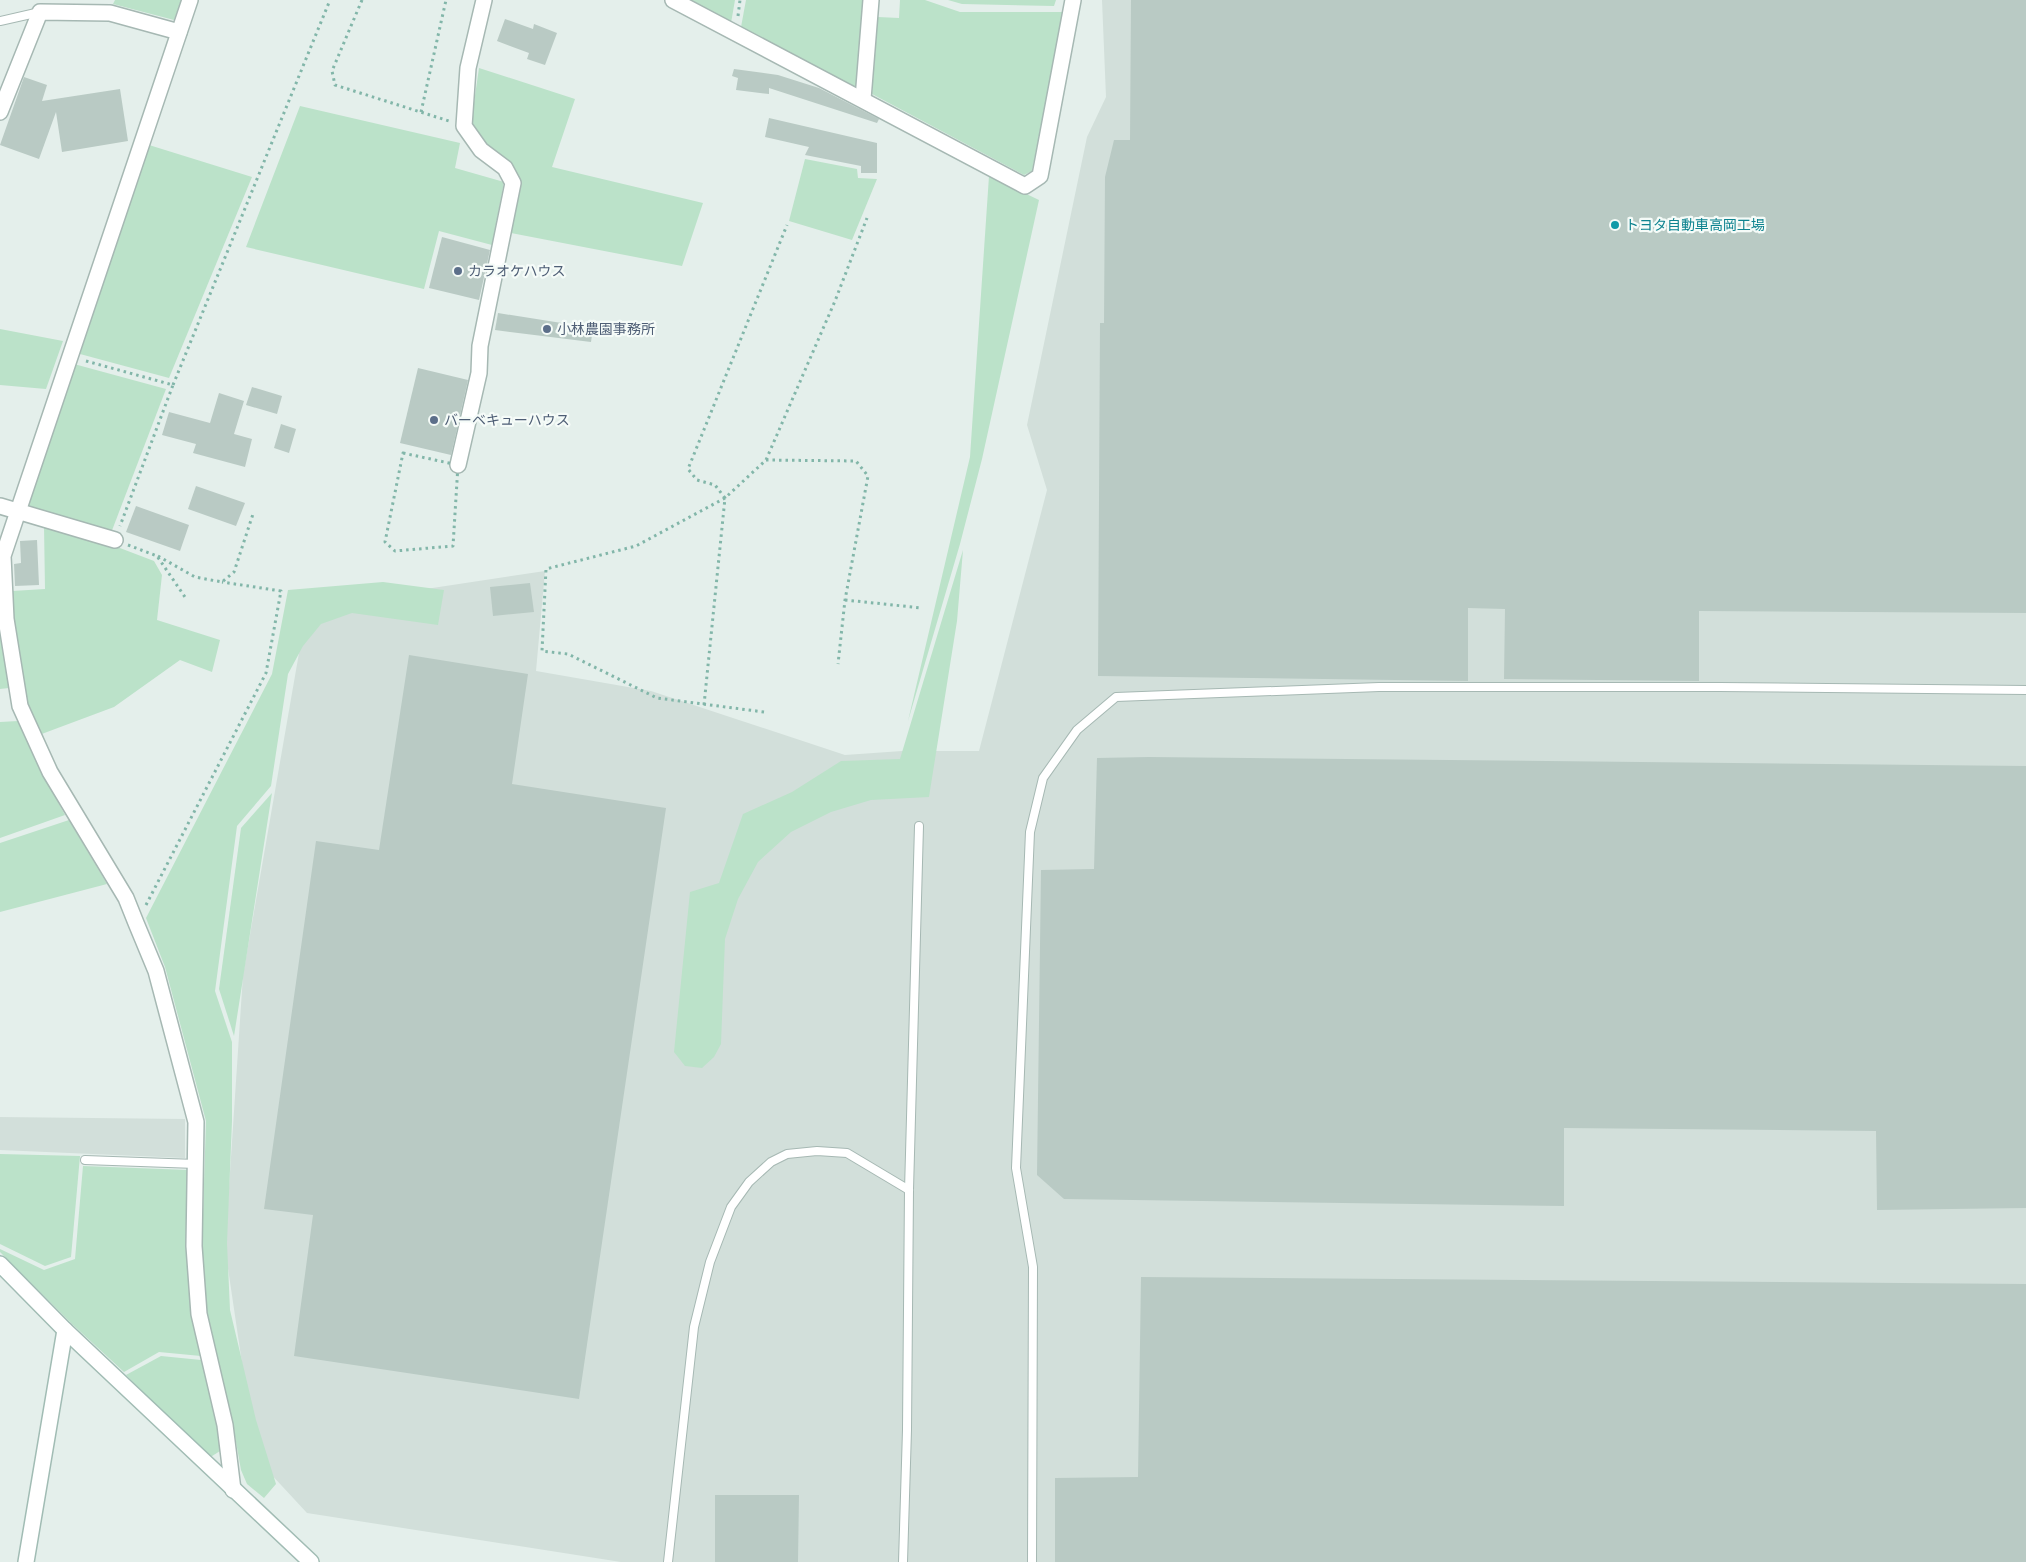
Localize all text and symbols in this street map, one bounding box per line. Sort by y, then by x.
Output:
place label: トヨタ自動車高岡工場 [1625,217,1765,234]
marker: トヨタ自動車高岡工場 [1609,219,1621,231]
place label: カラオケハウス [468,263,565,280]
marker: カラオケハウス [452,265,464,277]
place label: 小林農園事務所 [557,321,655,338]
marker: 小林農園事務所 [541,323,553,335]
place label: バーベキューハウス [444,412,570,429]
marker: バーベキューハウス [428,414,440,426]

